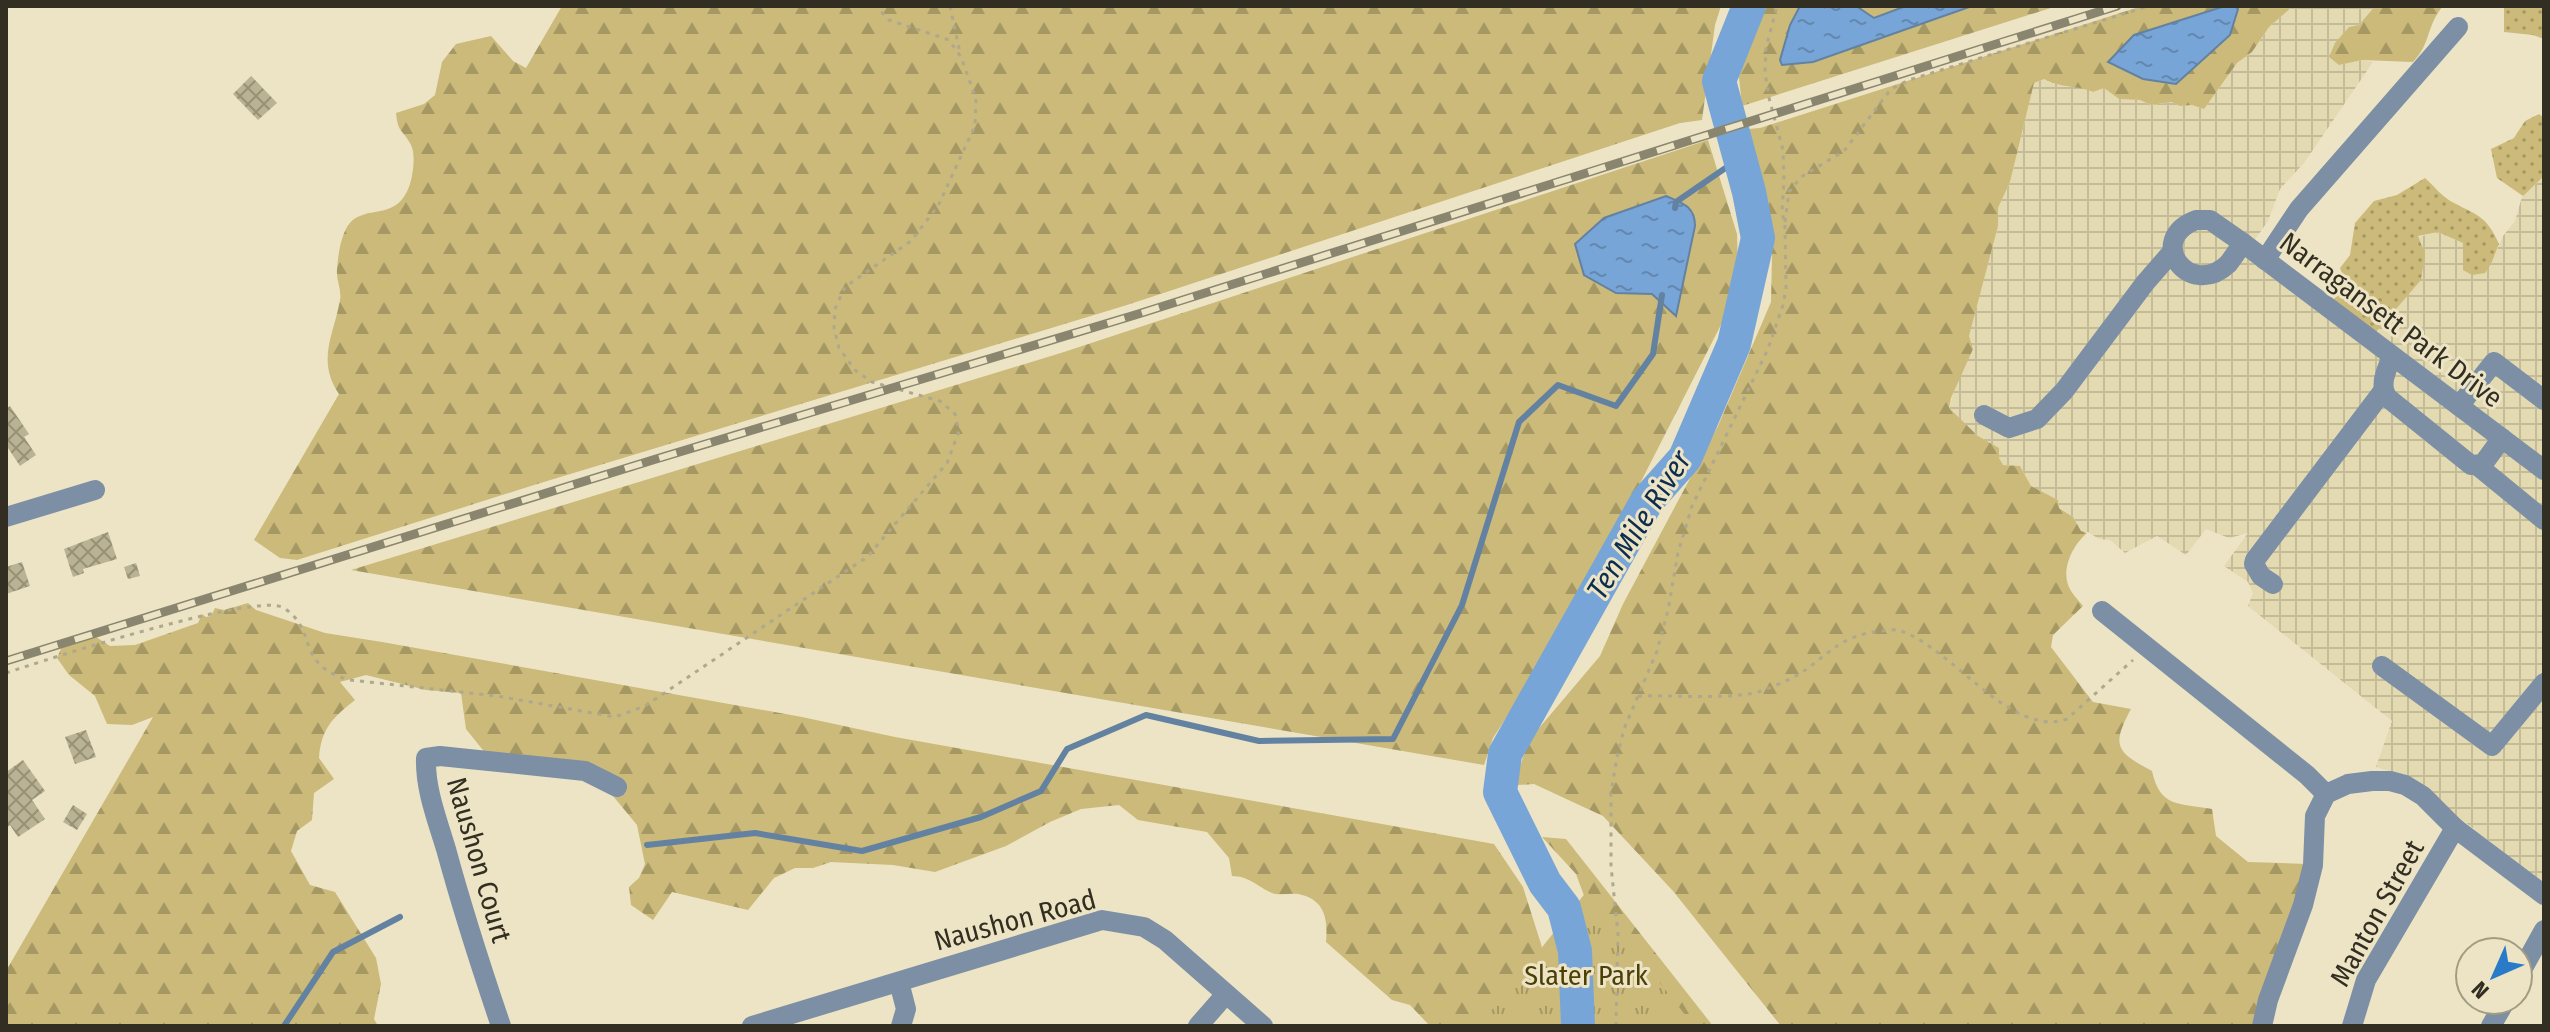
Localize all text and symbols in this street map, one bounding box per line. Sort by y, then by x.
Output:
street label: Narragansett Park Drive [2273,226,2509,414]
water label: Ten Mile River [1579,443,1700,606]
street label: Naushon Court [440,774,519,947]
street label: Manton Street [2323,833,2431,992]
street label: Naushon Road [930,883,1100,957]
north arrow [2454,936,2534,1016]
park label: Slater Park [1524,959,1649,992]
text: N [2466,976,2494,1004]

